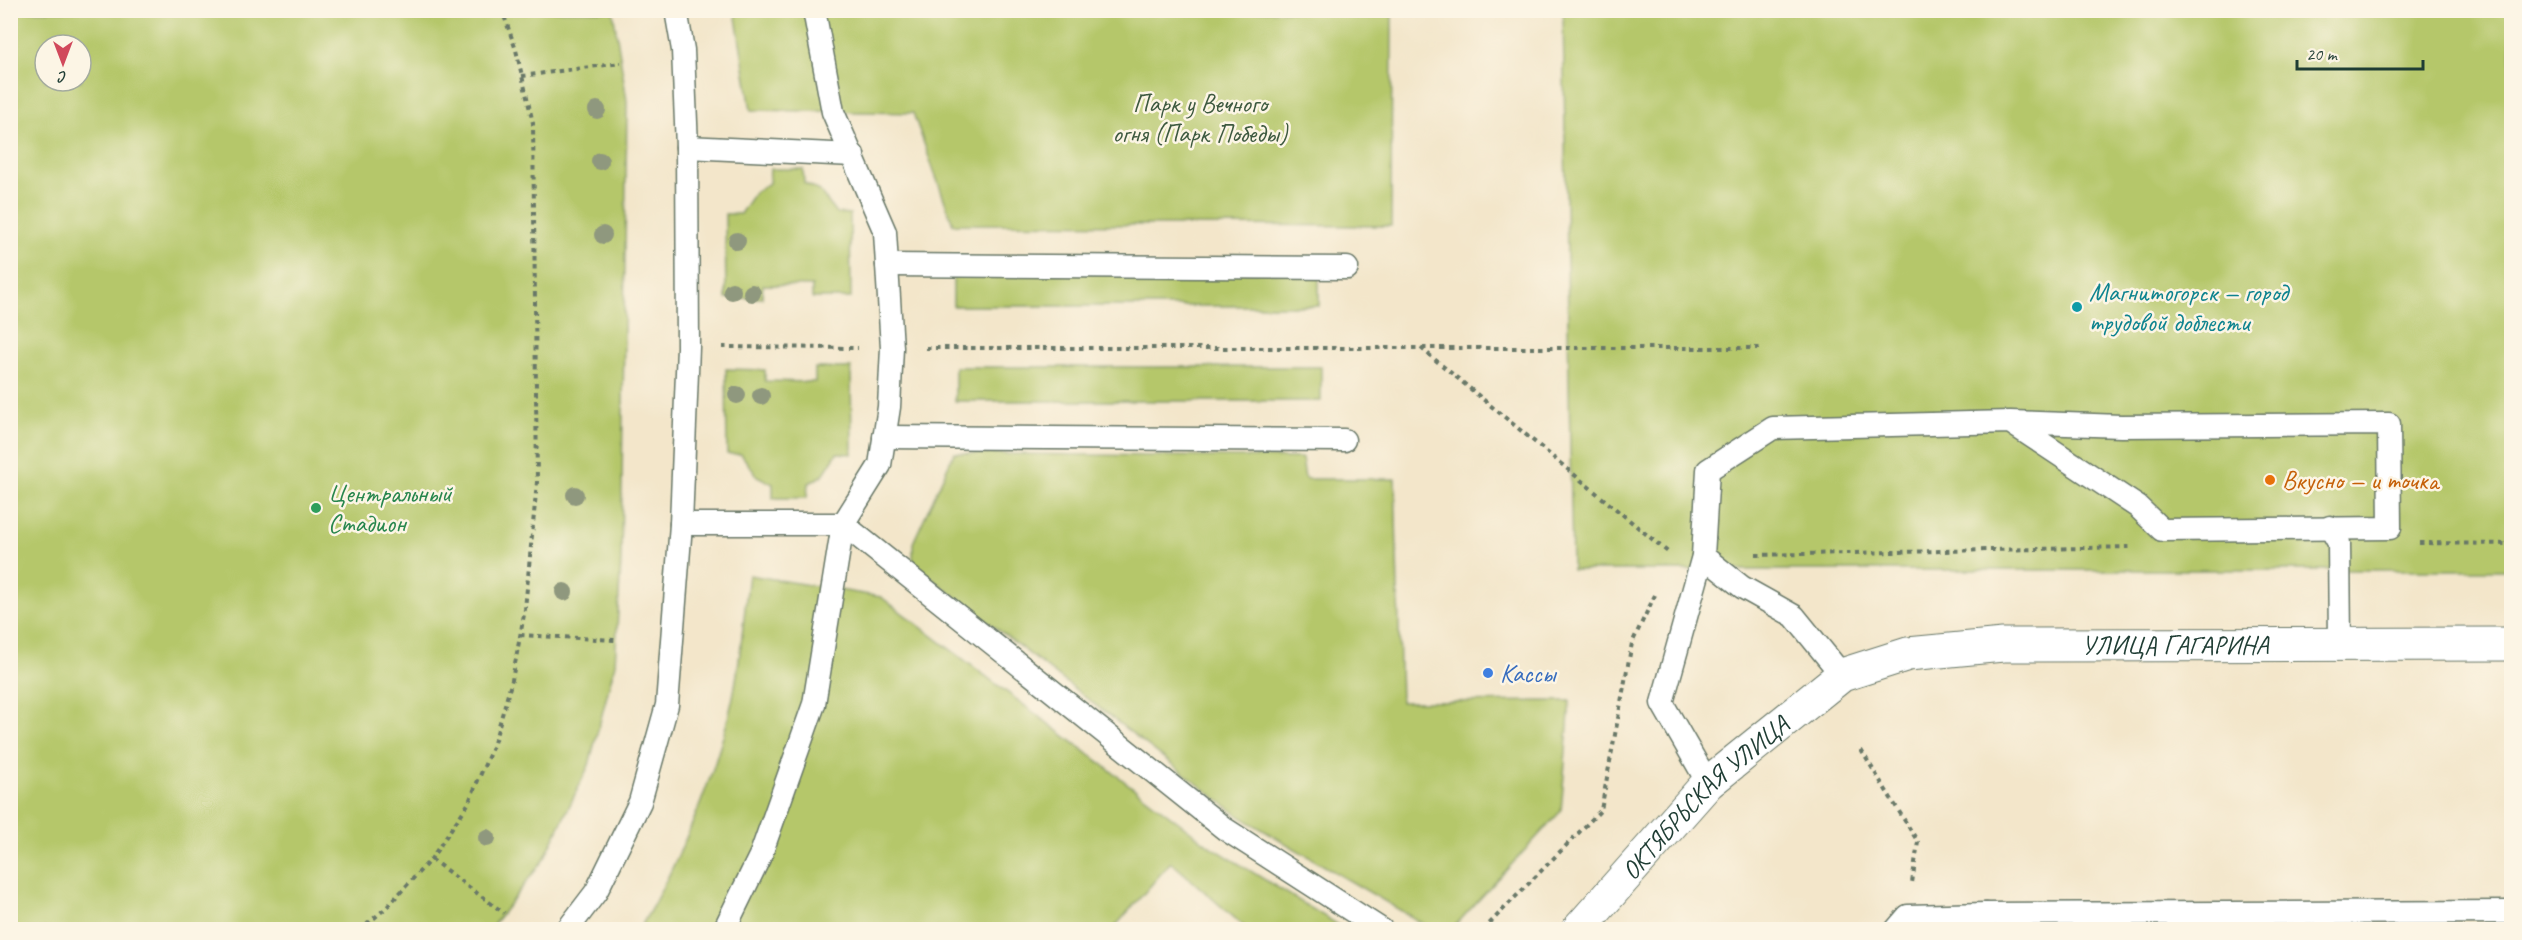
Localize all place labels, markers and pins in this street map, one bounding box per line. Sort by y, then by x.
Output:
place label: Магнитогорск — город трудовой доблести [2089,276,2290,339]
marker: Магнитогорск — город трудовой доблести [2070,300,2084,314]
place label: Вкусно — и точка [2282,464,2440,497]
marker: Вкусно — и точка [2263,473,2277,487]
place label: Центральный Стадион [328,477,454,540]
marker: Центральный Стадион [309,501,323,515]
place label: Кассы [1500,657,1558,690]
marker: Кассы [1481,666,1495,680]

